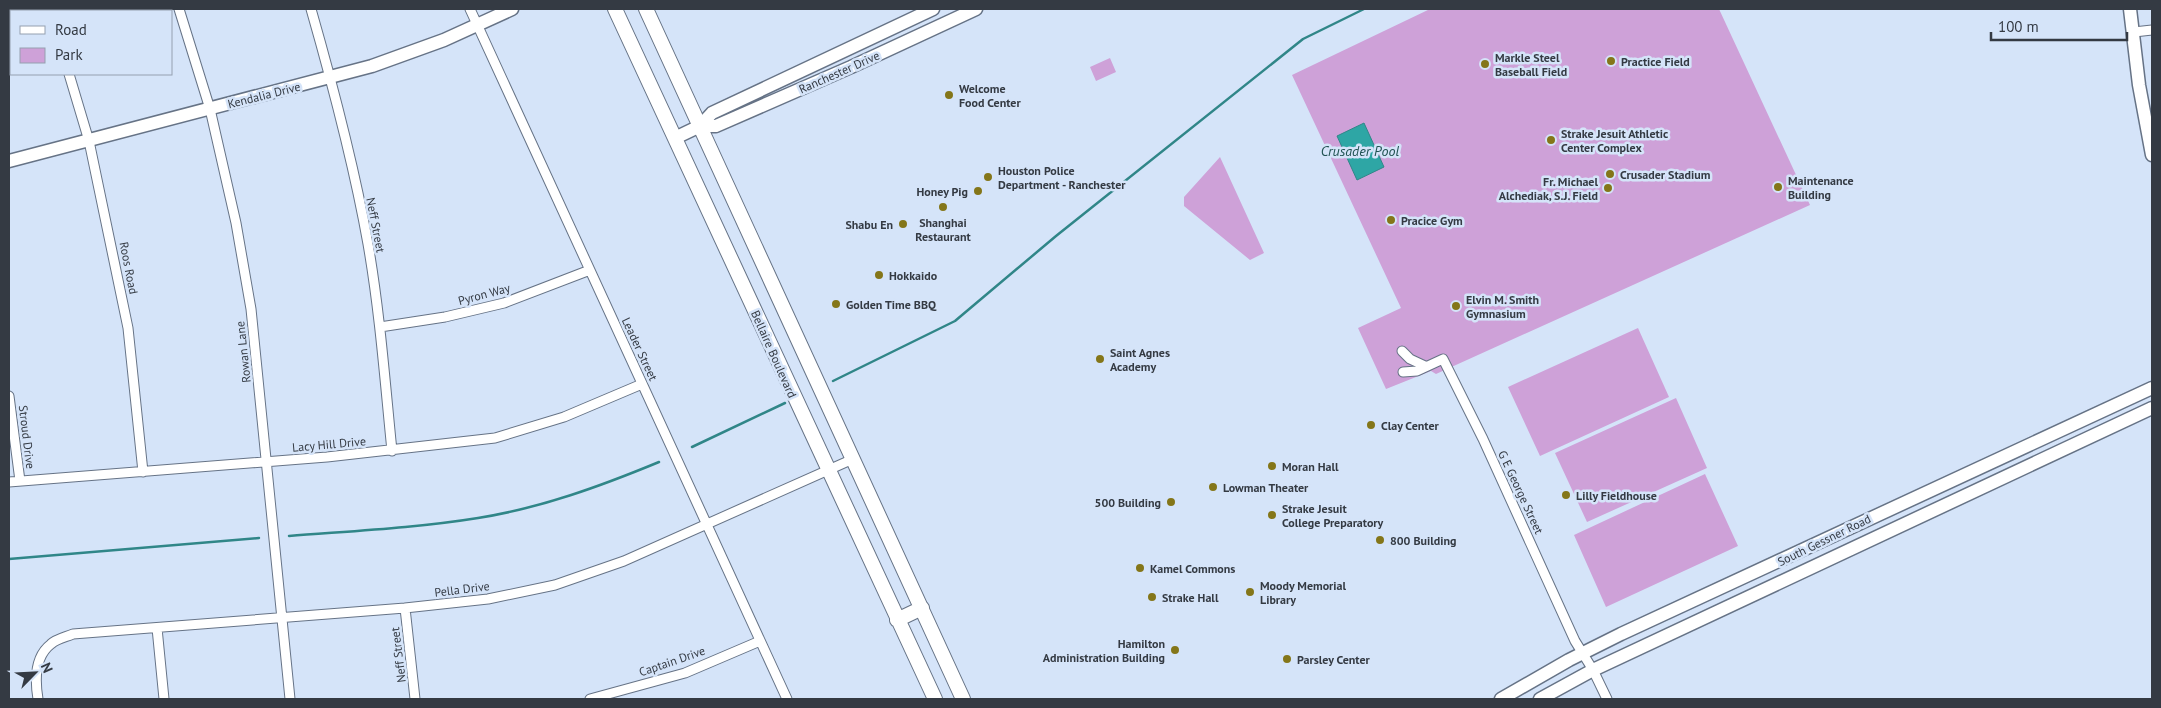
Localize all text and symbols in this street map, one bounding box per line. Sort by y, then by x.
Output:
legend [10,10,172,75]
scale bar [1991,10,2127,42]
text: 100 m [1998,17,2039,36]
text: Road [55,20,87,39]
text: Park [55,45,83,64]
street label: Ranchester Drive [796,47,882,97]
place label: Markle Steel Baseball Field [1495,50,1567,79]
place label: Practice Field [1621,54,1690,69]
marker: Practice Field [1605,55,1617,67]
marker: Markle Steel Baseball Field [1479,58,1491,70]
street label: Kendalia Drive [226,79,302,111]
place label: Welcome Food Center [959,81,1021,110]
marker: Welcome Food Center [943,89,955,101]
place label: Strake Jesuit Athletic Center Complex [1561,126,1668,155]
marker: Strake Jesuit Athletic Center Complex [1545,134,1557,146]
water label: Crusader Pool [1321,142,1399,160]
place label: Houston Police Department - Ranchester [998,163,1126,192]
place label: Crusader Stadium [1620,167,1711,182]
marker: Crusader Stadium [1604,168,1616,180]
marker: Houston Police Department - Ranchester [982,171,994,183]
place label: Maintenance Building [1788,173,1854,202]
place label: Fr. Michael Alchediak, S.J. Field [1499,174,1598,203]
marker: Maintenance Building [1772,181,1784,193]
marker: Fr. Michael Alchediak, S.J. Field [1602,182,1614,194]
place label: Honey Pig [916,184,968,199]
marker: Honey Pig [972,185,984,197]
street label: Neff Street [363,196,389,254]
marker: Shanghai Restaurant [937,201,949,213]
place label: Pracice Gym [1401,213,1463,228]
marker: Pracice Gym [1385,214,1397,226]
place label: Shanghai Restaurant [915,215,971,244]
place label: Shabu En [845,217,893,232]
marker: Shabu En [897,218,909,230]
street label: Roos Road [117,241,141,295]
place label: Hokkaido [889,268,938,283]
marker: Hokkaido [873,269,885,281]
street label: Pyron Way [456,280,512,308]
place label: Elvin M. Smith Gymnasium [1466,292,1539,321]
place label: Golden Time BBQ [846,297,937,312]
marker: Golden Time BBQ [830,298,842,310]
marker: Elvin M. Smith Gymnasium [1450,300,1462,312]
street label: Bellaire Boulevard [748,308,800,400]
street label: Leader Street [619,315,661,383]
street label: Rowan Lane [232,320,254,384]
place label: Saint Agnes Academy [1110,345,1170,374]
marker: Saint Agnes Academy [1094,353,1106,365]
street label: Stroud Drive [16,404,38,470]
place label: Clay Center [1381,418,1440,433]
marker: Clay Center [1365,419,1377,431]
street label: Lacy Hill Drive [292,433,366,455]
street label: G E George Street [1495,448,1547,536]
place label: Moran Hall [1282,459,1339,474]
marker: Moran Hall [1266,460,1278,472]
place label: Lowman Theater [1223,480,1309,495]
marker: Lowman Theater [1207,481,1219,493]
place label: Lilly Fieldhouse [1576,488,1657,503]
marker: Lilly Fieldhouse [1560,489,1572,501]
place label: 500 Building [1095,495,1161,510]
marker: 500 Building [1165,496,1177,508]
place label: Strake Jesuit College Preparatory [1282,501,1384,530]
marker: Strake Jesuit College Preparatory [1266,509,1278,521]
street label: South Gessner Road [1775,511,1873,569]
place label: 800 Building [1390,533,1456,548]
marker: 800 Building [1374,534,1386,546]
place label: Kamel Commons [1150,561,1235,576]
marker: Kamel Commons [1134,562,1146,574]
street label: Pella Drive [434,578,490,600]
place label: Moody Memorial Library [1260,578,1346,607]
marker: Moody Memorial Library [1244,586,1256,598]
place label: Strake Hall [1162,590,1219,605]
marker: Strake Hall [1146,591,1158,603]
street label: Neff Street [387,626,409,684]
place label: Hamilton Administration Building [1043,636,1165,665]
street label: Captain Drive [637,643,707,679]
marker: Hamilton Administration Building [1169,644,1181,656]
north arrow [10,648,60,698]
place label: Parsley Center [1297,652,1371,667]
marker: Parsley Center [1281,653,1293,665]
text: N [37,660,57,676]

